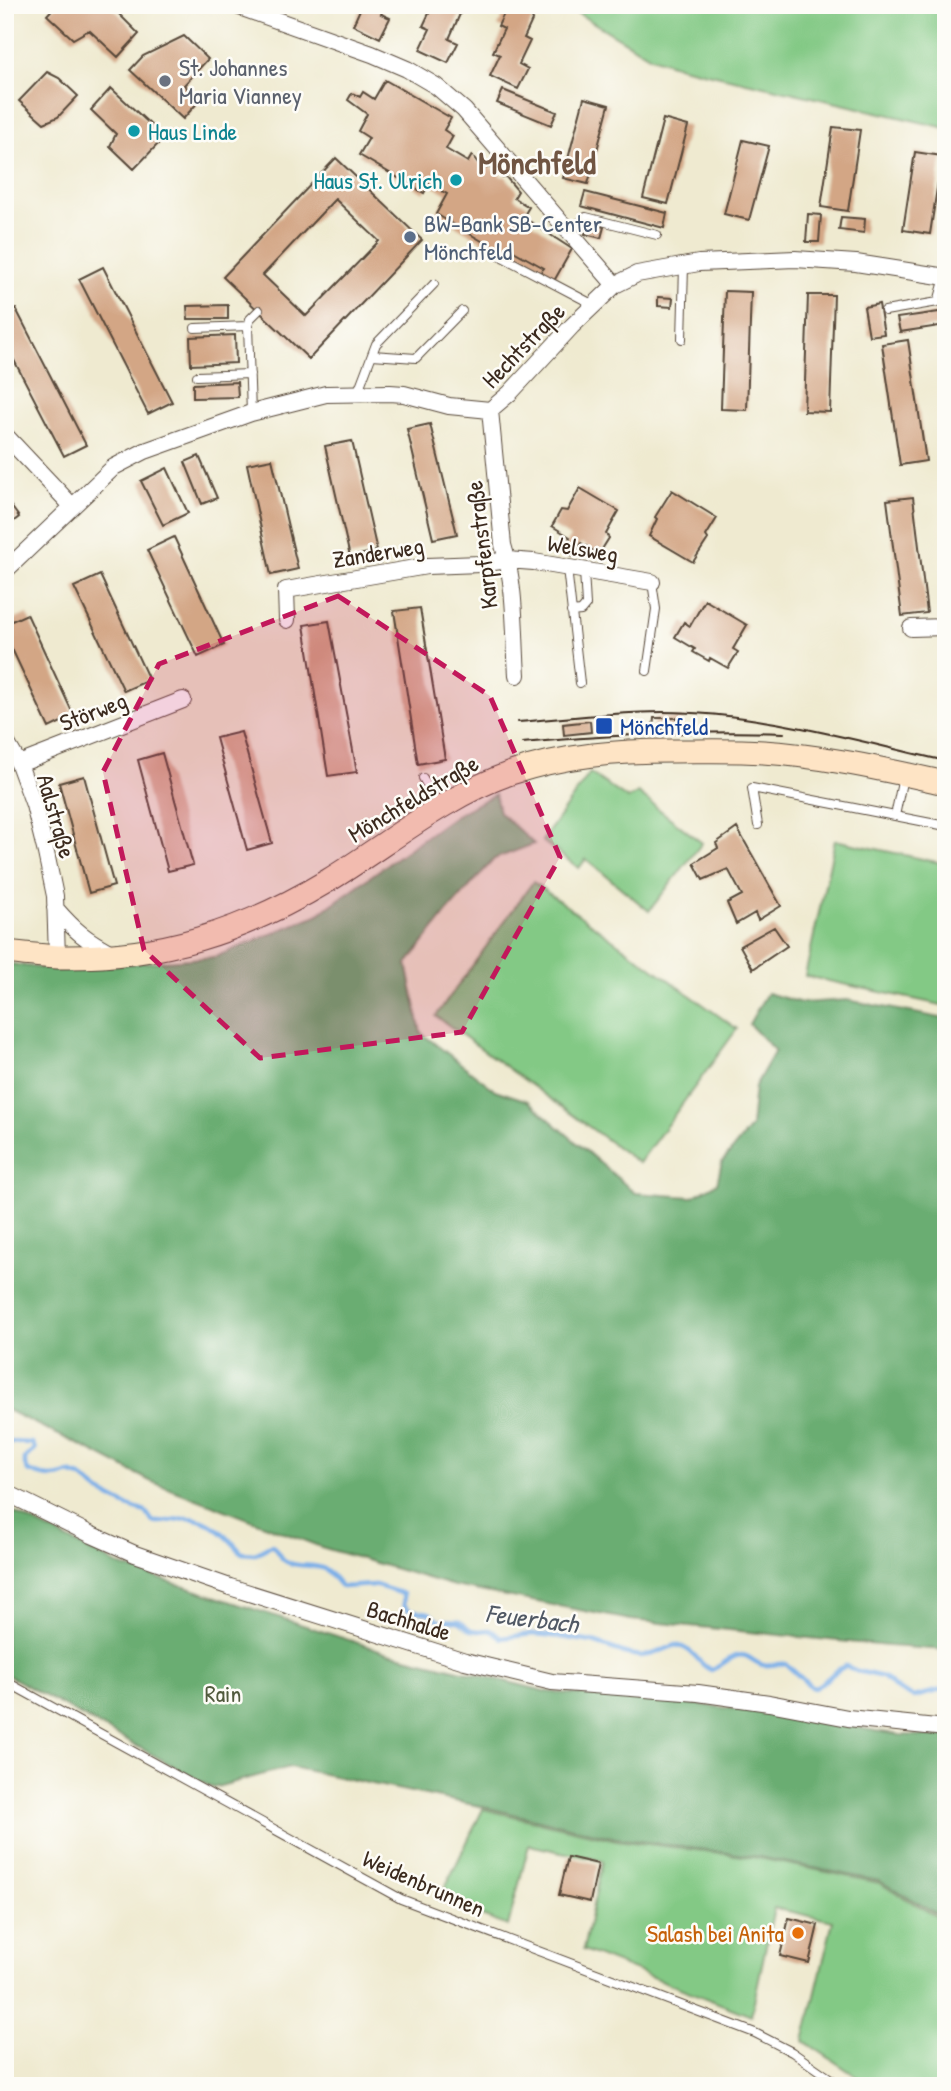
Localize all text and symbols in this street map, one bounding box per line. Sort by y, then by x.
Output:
place label: St. Johannes Maria Vianney [179,51,302,111]
marker: St. Johannes Maria Vianney [157,73,173,89]
place label: Haus Linde [148,115,238,147]
marker: Haus Linde [126,123,142,139]
district label: Mönchfeld [478,141,596,184]
place label: Haus St. Ulrich [313,164,442,196]
marker: Haus St. Ulrich [448,172,464,188]
place label: BW-Bank SB-Center Mönchfeld [424,207,602,267]
marker: BW-Bank SB-Center Mönchfeld [402,229,418,245]
street label: Hechtstraße [474,295,572,395]
street label: Karpfenstraße [457,479,505,611]
street label: Welsweg [545,526,621,570]
street label: Zanderweg [330,529,426,575]
street label: Störweg [55,684,131,738]
place label: Mönchfeld [620,710,708,742]
marker: Mönchfeld [594,716,614,736]
street label: Mönchfeldstraße [342,746,484,849]
street label: Aalstraße [30,770,84,862]
street label: Bachhalde [363,1592,455,1648]
water label: Feuerbach [484,1595,582,1641]
park label: Rain [205,1677,241,1709]
street label: Weidenbrunnen [358,1842,490,1924]
place label: Salash bei Anita [647,1917,784,1949]
marker: Salash bei Anita [790,1925,806,1941]

